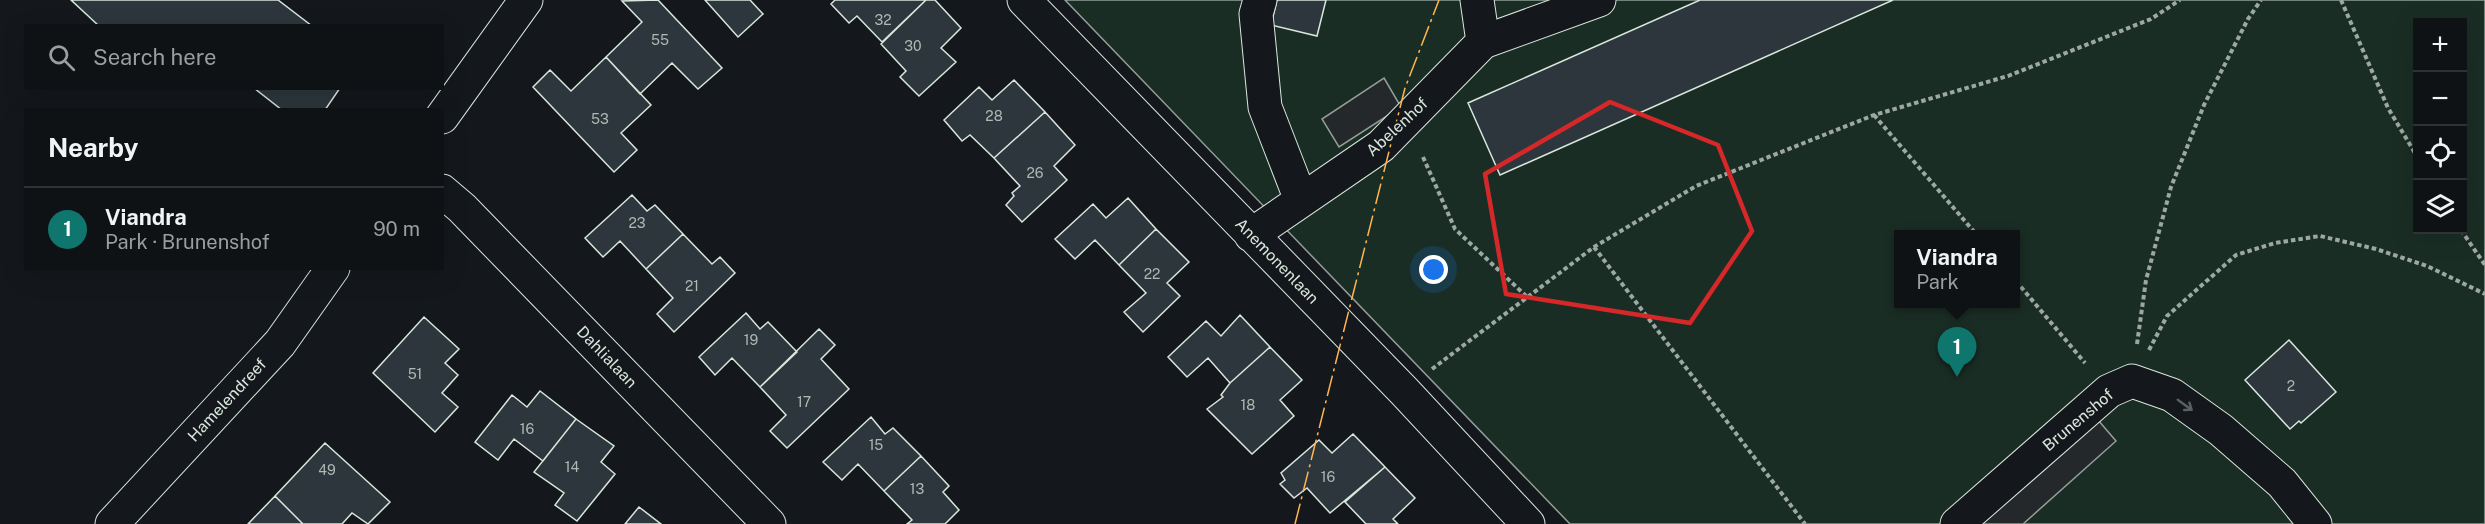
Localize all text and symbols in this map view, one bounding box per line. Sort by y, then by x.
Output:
house number: 32 [874,12,892,28]
map controls [2413,18,2467,234]
button: + [2413,18,2467,72]
search box [24,24,444,90]
house number: 55 [651,32,669,48]
house number: 30 [904,38,922,54]
icon: search [45,41,78,74]
text: Search here [93,44,217,70]
button: − [2413,72,2467,126]
street label: Abelenhof [1362,94,1432,160]
house number: 28 [985,108,1003,124]
house number: 53 [591,111,609,127]
button: locate [2413,126,2467,180]
text: Nearby [48,132,138,163]
house number: 26 [1026,165,1044,181]
button: layers [2413,180,2467,234]
text: Viandra [105,204,187,230]
street label: Anemonenlaan [1231,214,1323,308]
house number: 23 [628,215,646,231]
text: 1 [63,217,72,241]
text: 90 m [373,217,420,241]
text: Park · Brunenshof [105,230,270,254]
popup [1894,230,2020,308]
text: Viandra [1916,244,1998,270]
your location [1419,255,1448,284]
house number: 22 [1144,266,1160,282]
text: Park [1916,270,1959,294]
house number: 21 [685,278,699,294]
street label: Dahlialaan [573,322,641,392]
pin: 1 [1938,328,1976,377]
house number: 19 [744,332,758,348]
street label: Hamelendreef [184,355,270,445]
house number: 51 [408,366,422,382]
house number: 2 [2287,378,2295,394]
street label: Brunenshof [2039,385,2117,455]
house number: 17 [797,394,811,410]
house number: 18 [1241,397,1255,413]
one-way arrow [2177,398,2193,411]
house number: 16 [520,421,534,437]
house number: 15 [869,437,883,453]
house number: 14 [565,459,579,475]
house number: 49 [318,462,336,478]
house number: 16 [1321,469,1335,485]
house number: 13 [910,481,924,497]

